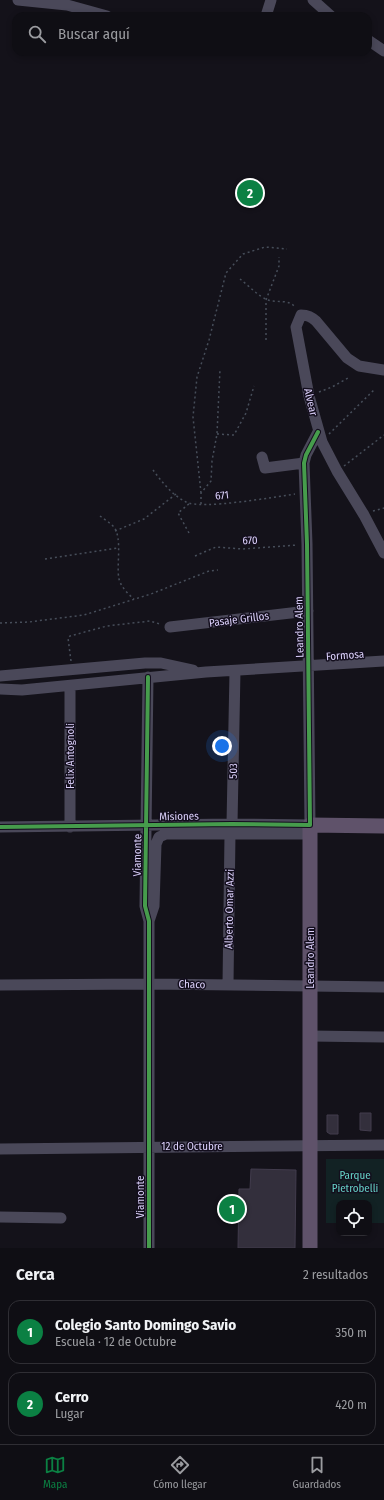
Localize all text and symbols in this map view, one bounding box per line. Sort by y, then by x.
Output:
search box [12,12,372,56]
icon: search [26,23,48,45]
text: Buscar aquí [58,25,130,43]
pin: 2 [237,178,263,208]
street label: Alvear [301,387,320,417]
street label: 671 [214,488,230,503]
street label: 670 [242,534,258,547]
street label: Leandro Alem [292,596,307,658]
street label: Pasaje Grillos [208,609,270,630]
street label: Formosa [325,648,365,663]
street label: Felix Antognoli [64,723,77,789]
your location [212,736,232,756]
street label: 503 [227,763,240,779]
street label: Misiones [159,810,199,823]
street label: Viamonte [131,834,144,876]
street label: Alberto Omar Azzi [222,869,237,949]
street label: Leandro Alem [304,927,317,989]
street label: Chaco [178,978,206,991]
street label: 12 de Octubre [161,1140,223,1153]
park label: Parque Pietrobelli [332,1169,379,1195]
street label: Viamonte [134,1176,147,1218]
pin: 1 [219,1194,245,1224]
map controls [336,1200,372,1236]
button: locate [336,1200,372,1236]
text: Cerca [16,1264,55,1285]
text: 2 resultados [303,1267,368,1282]
text: Colegio Santo Domingo Savio [55,1316,236,1334]
text: 1 [27,1325,33,1340]
text: 350 m [335,1325,367,1340]
text: Escuela · 12 de Octubre [55,1334,176,1349]
text: Cerro [55,1388,89,1406]
text: 2 [27,1397,33,1412]
text: 420 m [335,1397,367,1412]
text: Lugar [55,1406,84,1421]
tab: Mapa [43,1454,67,1491]
tab: Cómo llegar [153,1454,207,1491]
tab: Guardados [292,1454,341,1491]

